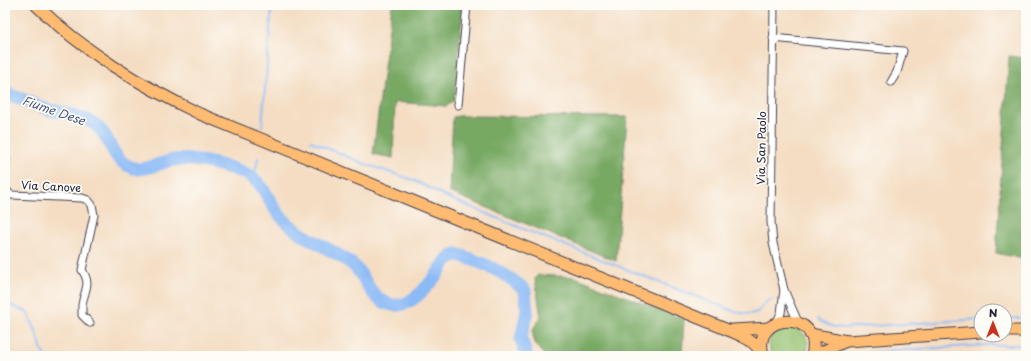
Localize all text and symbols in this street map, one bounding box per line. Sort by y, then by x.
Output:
water label: Fiume Dese [20,91,88,129]
street label: Via San Paolo [752,111,770,185]
street label: Via Canove [20,176,82,196]
north arrow [973,303,1013,343]
text: N [989,304,998,321]

